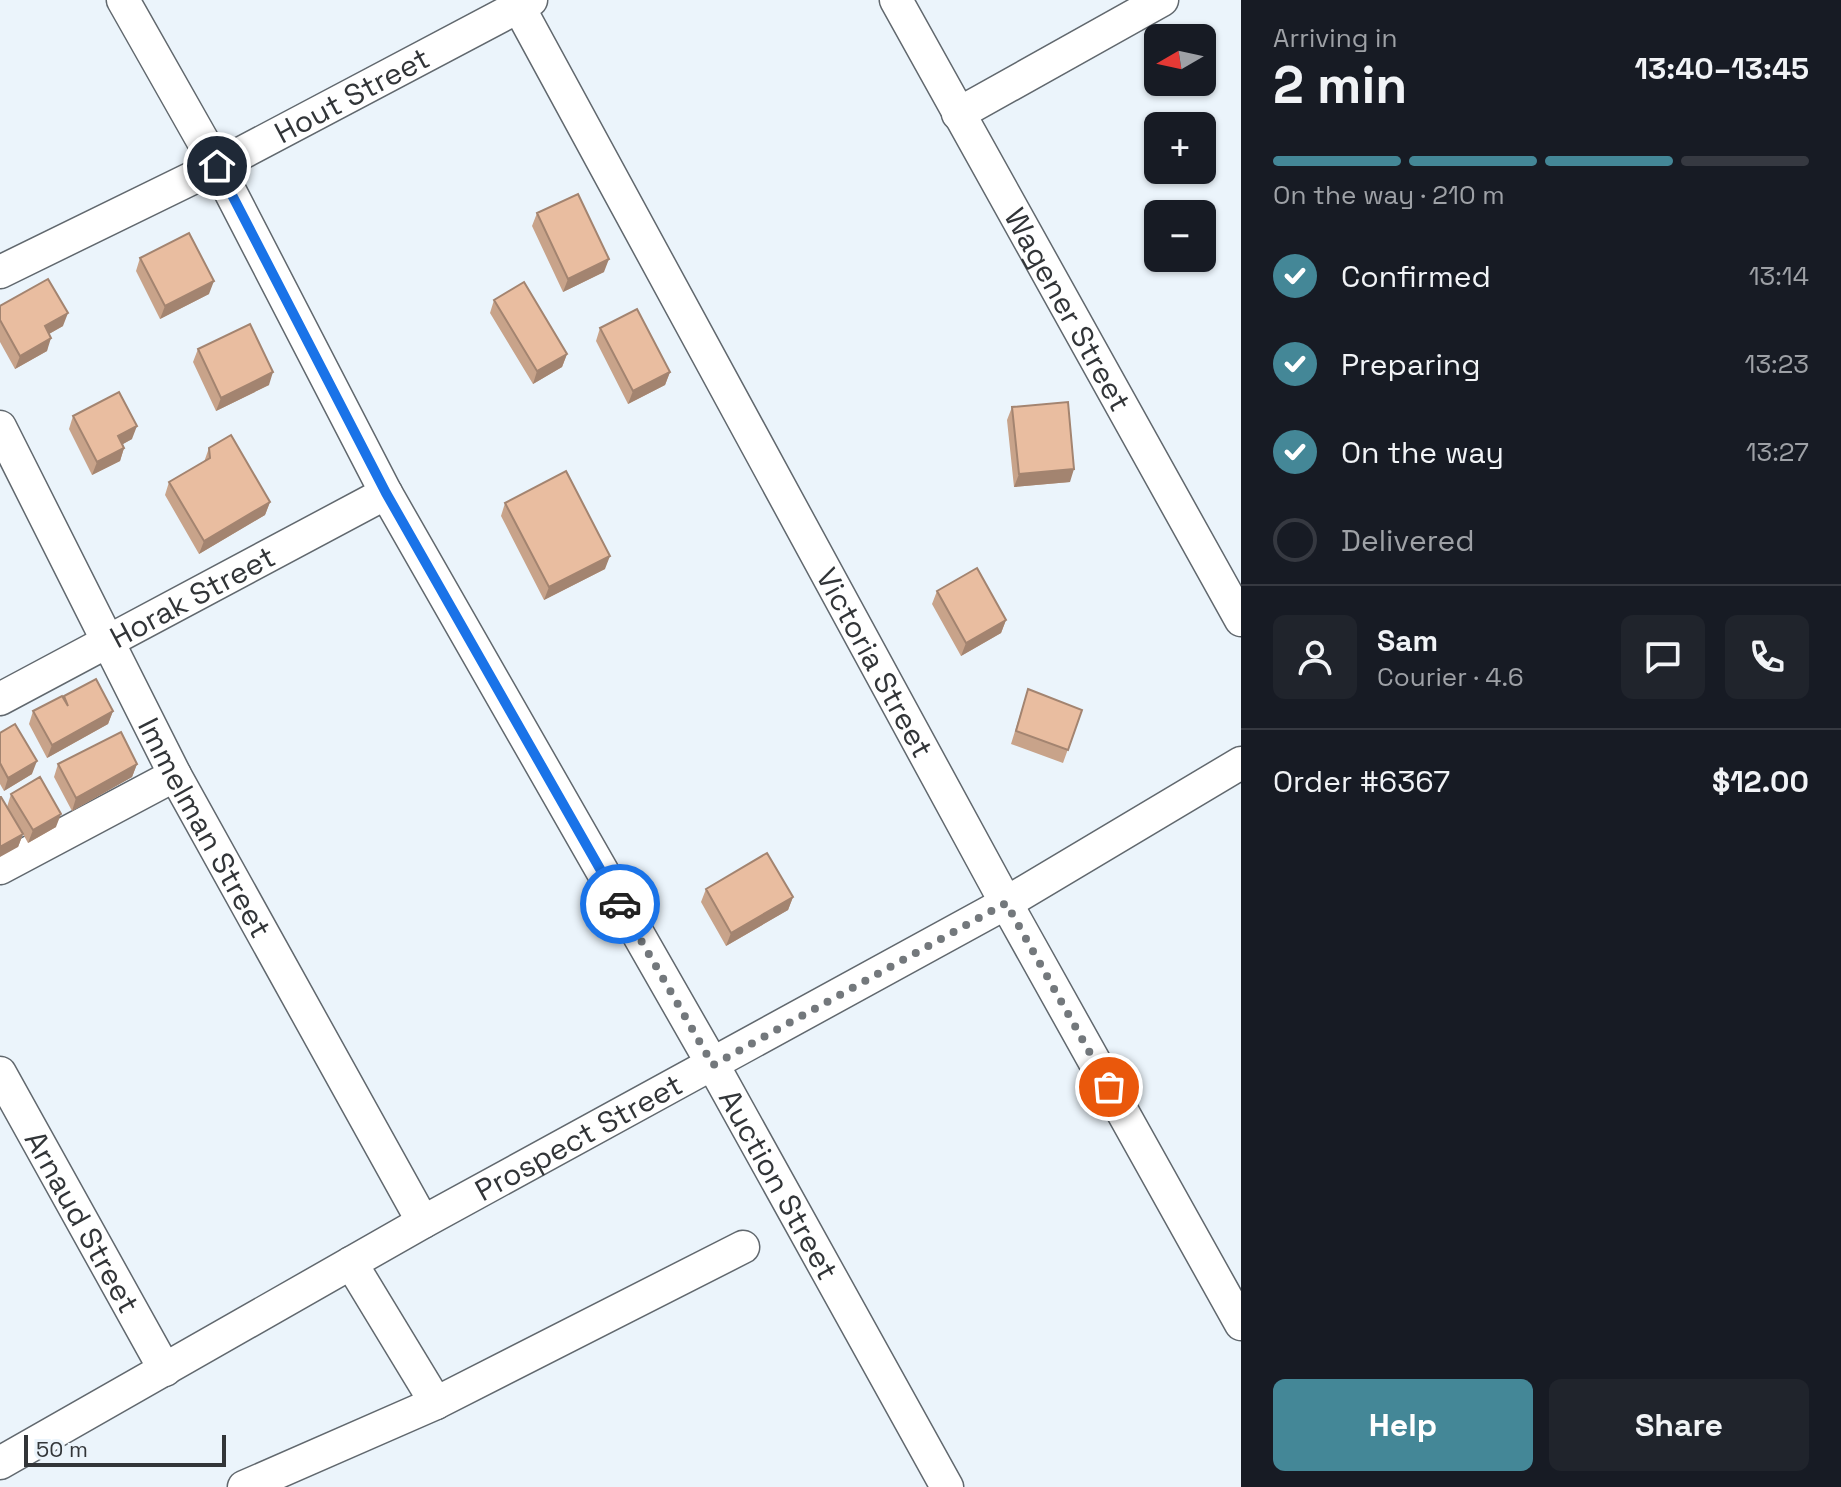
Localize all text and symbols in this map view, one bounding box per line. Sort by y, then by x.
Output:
text: Arriving in [1273,21,1397,55]
north arrow [1144,24,1216,96]
map controls [1144,24,1216,272]
street label: Hout Street [268,38,436,152]
text: 13:40–13:45 [1634,49,1809,88]
text: 2 min [1273,52,1407,118]
button: + [1144,112,1216,184]
pin [183,132,251,200]
icon: home [195,144,239,188]
text: On the way · 210 m [1273,178,1505,212]
button: − [1144,200,1216,272]
street label: Wagener Street [996,201,1140,418]
icon: check [1273,254,1317,298]
text: Confirmed [1341,257,1491,296]
text: 13:14 [1749,259,1809,293]
icon: check [1273,342,1317,386]
text: Preparing [1341,345,1480,384]
text: 13:23 [1745,347,1809,381]
icon: check [1273,430,1317,474]
text: On the way [1341,433,1504,472]
text: 13:27 [1746,435,1809,469]
text: Delivered [1341,521,1475,560]
street label: Horak Street [103,536,282,656]
street label: Victoria Street [808,561,943,764]
button: person [1273,615,1357,699]
button: chat [1621,615,1705,699]
button: phone [1725,615,1809,699]
text: Sam [1377,621,1438,660]
text: Courier · 4.6 [1377,660,1524,694]
street label: Immelman Street [130,711,281,944]
text: Order #6367 [1273,762,1450,801]
text: $12.00 [1712,762,1809,801]
courier [580,864,660,944]
icon: car [598,882,642,926]
pin [1075,1053,1143,1121]
street label: Prospect Street [468,1064,689,1209]
icon: bag [1087,1065,1131,1109]
street label: Auction Street [711,1082,848,1286]
street label: Arnaud Street [16,1124,149,1320]
button: Help [1273,1379,1533,1471]
button: Share [1549,1379,1809,1471]
scale bar [24,1431,226,1467]
text: 50 m [36,1435,88,1463]

